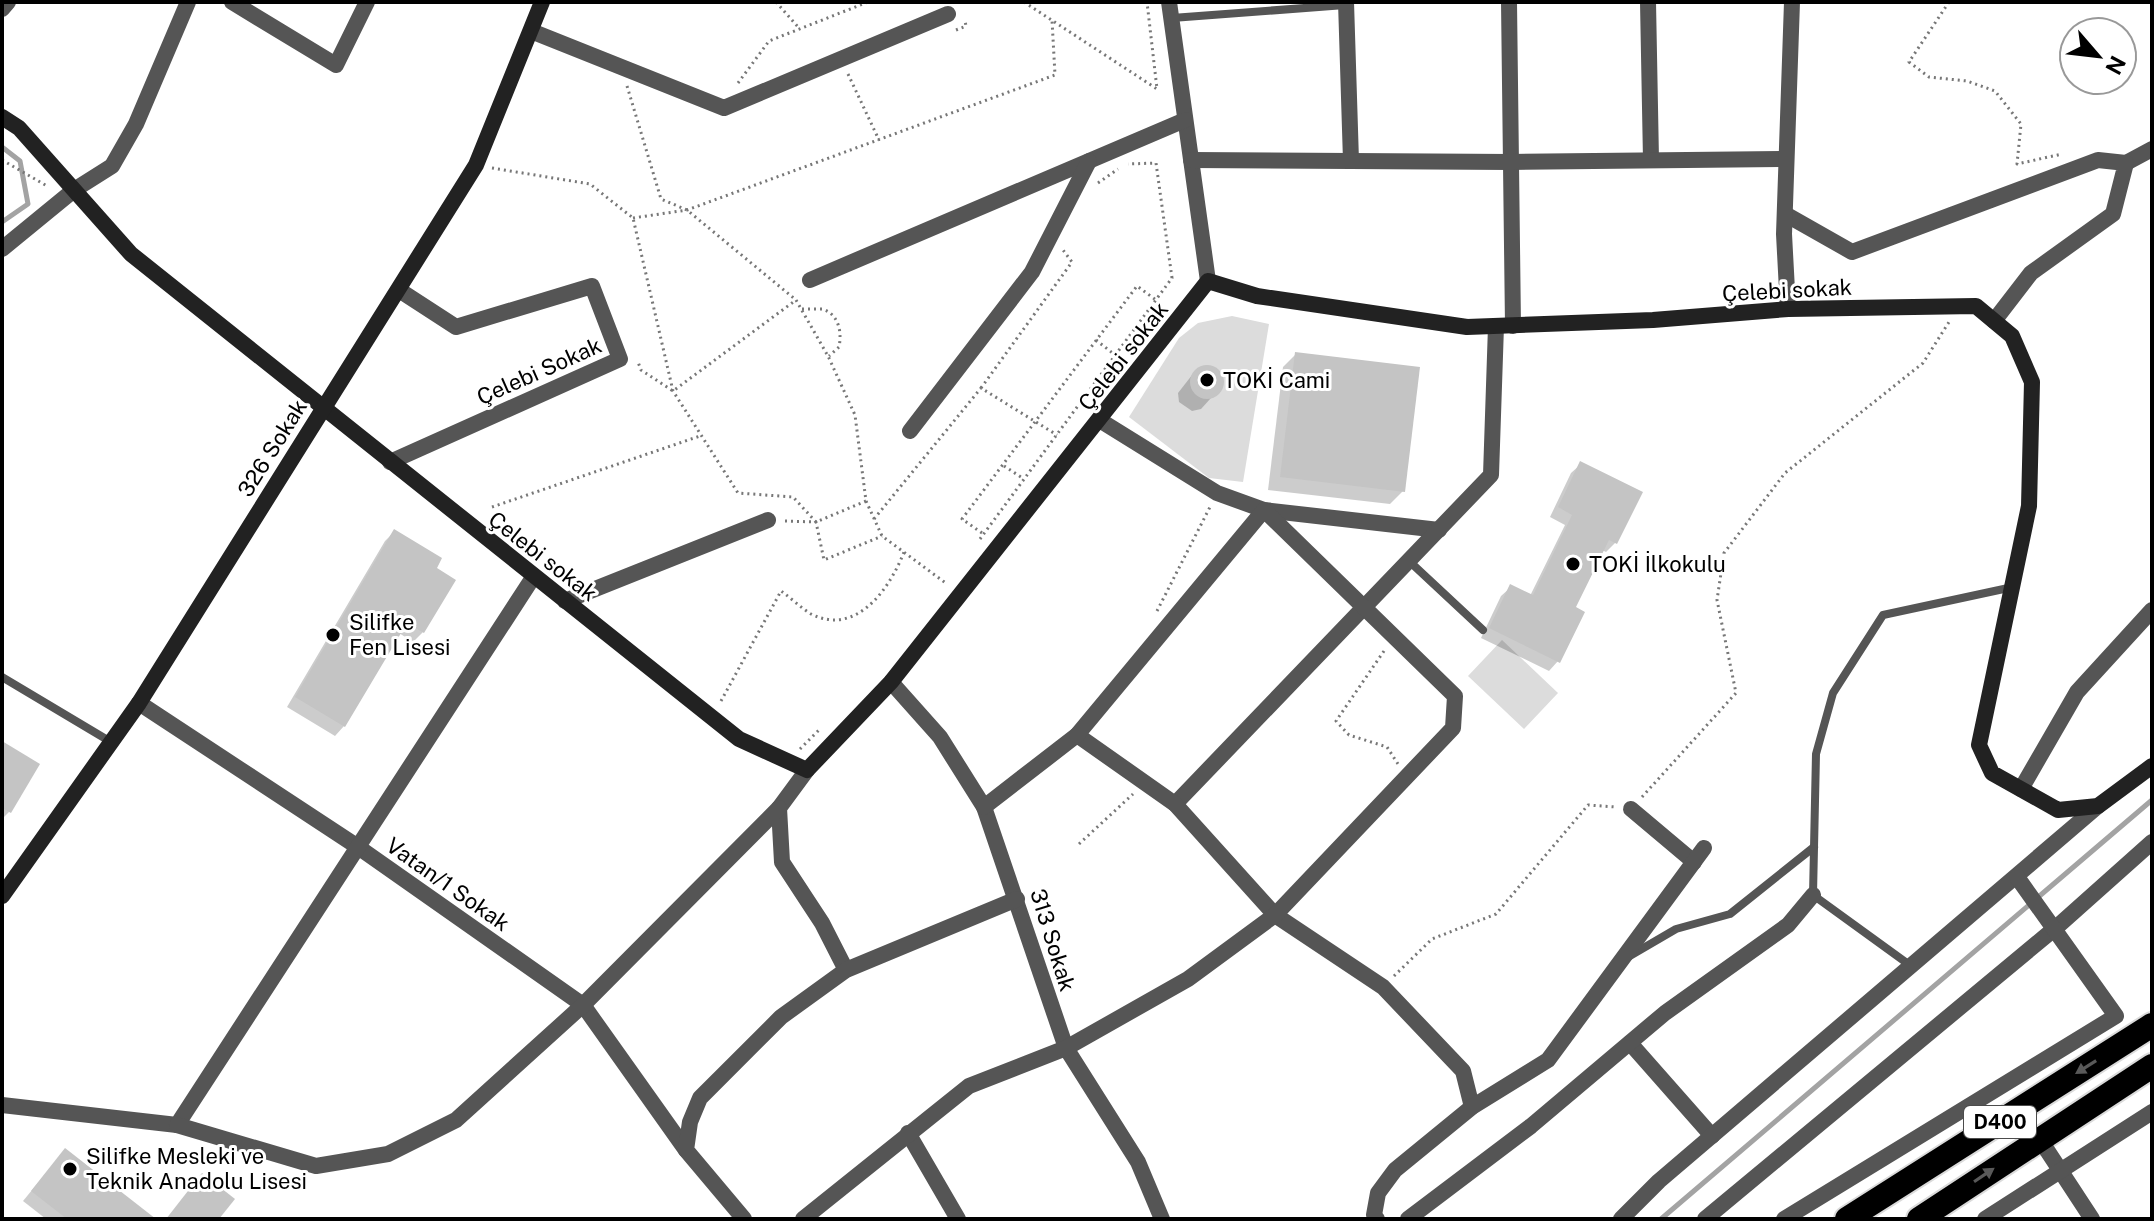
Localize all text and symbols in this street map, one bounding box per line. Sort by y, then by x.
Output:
north arrow [2058,16,2138,96]
text: N [2100,52,2131,79]
street label: Çelebi sokak [1721,274,1853,306]
street label: Çelebi sokak [1073,297,1173,415]
street label: Çelebi Sokak [473,332,605,410]
place label: TOKİ Cami [1223,366,1330,393]
marker: TOKİ Cami [1198,371,1216,389]
street label: 326 Sokak [232,395,312,501]
street label: Çelebi sokak [484,506,602,606]
place label: TOKİ İlkokulu [1589,550,1726,577]
marker: TOKİ İlkokulu [1564,555,1582,573]
place label: Silifke Fen Lisesi [349,609,451,660]
marker: Silifke Fen Lisesi [324,626,342,644]
street label: Vatan/1 Sokak [381,832,515,936]
street label: 313 Sokak [1025,886,1081,994]
one-way arrow [2075,1060,2097,1074]
road number: D400 [1964,1106,2036,1138]
place label: Silifke Mesleki ve Teknik Anadolu Lisesi [86,1143,307,1194]
marker: Silifke Mesleki ve Teknik Anadolu Lisesi [61,1160,79,1178]
one-way arrow [1973,1169,1995,1183]

